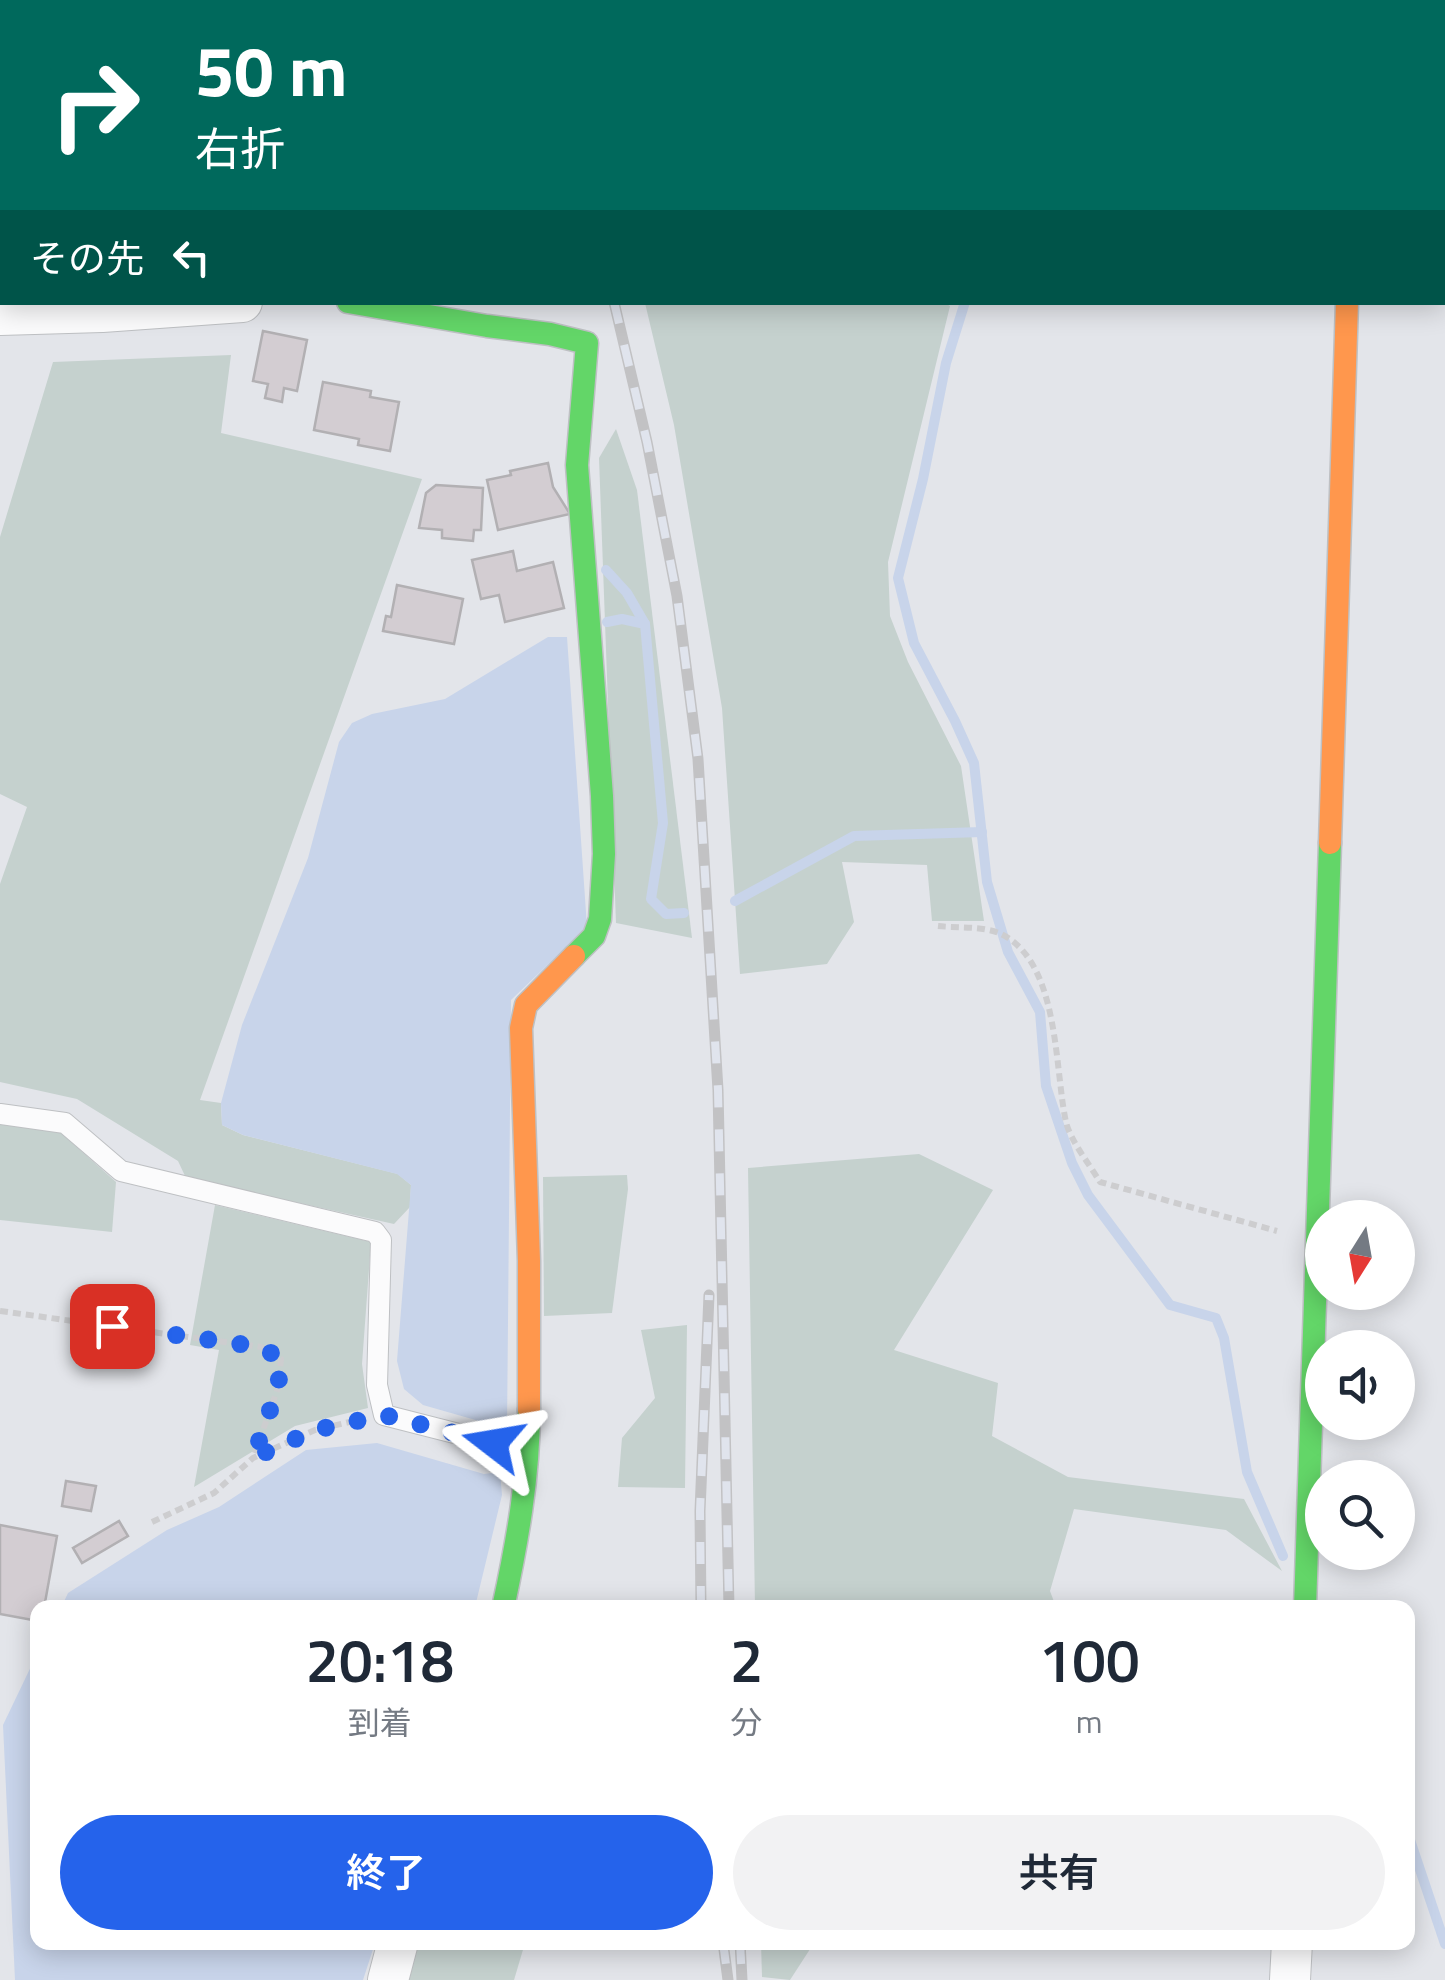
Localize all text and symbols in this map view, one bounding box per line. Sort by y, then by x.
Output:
text: 50 m [195,17,348,123]
icon: right [30,40,160,170]
text: 右折 [195,114,285,182]
text: その先 [30,229,144,287]
icon: left [164,230,219,285]
north arrow [1305,1200,1415,1310]
map controls [1305,1200,1415,1570]
pin [70,1284,155,1369]
icon: arrive [85,1299,140,1354]
button: sound [1305,1330,1415,1440]
position arrow [441,1391,545,1495]
button: search [1305,1460,1415,1570]
text: 20:18 [305,1614,454,1705]
text: 2 [730,1614,763,1705]
text: 100 [1039,1614,1140,1705]
text: m [1076,1697,1103,1745]
text: 到着 [348,1698,412,1746]
text: 分 [730,1698,762,1746]
button: 終了 [60,1815,713,1930]
button: 共有 [733,1815,1385,1930]

